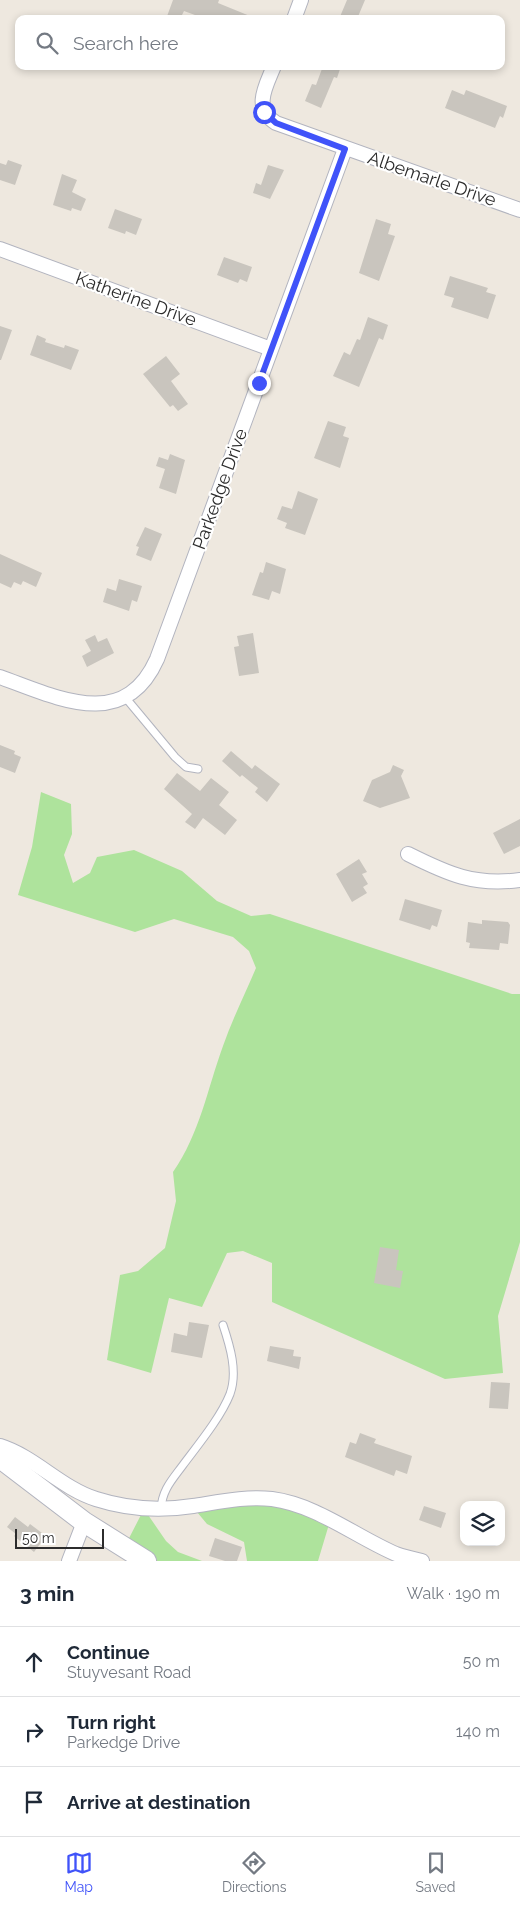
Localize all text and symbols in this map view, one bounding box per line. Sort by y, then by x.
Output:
search box [15,15,505,70]
icon: search [33,29,61,57]
text: Search here [73,32,179,54]
route start [253,101,276,124]
street label: Albemarle Drive [365,147,500,210]
street label: Katherine Drive [73,267,200,330]
route end [248,372,271,395]
street label: Parkedge Drive [188,425,251,552]
map controls [460,1501,505,1546]
button: layers [460,1501,505,1546]
scale bar [15,1526,104,1549]
text: 50 m [22,1530,55,1546]
text: 3 min [20,1581,74,1606]
text: Walk · 190 m [407,1584,500,1603]
text: Continue [67,1641,150,1663]
icon: ahead [20,1648,48,1676]
text: 50 m [463,1652,500,1671]
text: Stuyvesant Road [67,1663,191,1682]
text: Turn right [67,1711,156,1733]
icon: right [20,1718,48,1746]
text: 140 m [456,1722,500,1741]
text: Parkedge Drive [67,1733,180,1752]
icon: arrive [20,1788,48,1816]
text: Arrive at destination [67,1791,251,1813]
tab: Map [64,1849,93,1895]
tab: Directions [222,1849,287,1895]
tab: Saved [415,1849,456,1895]

